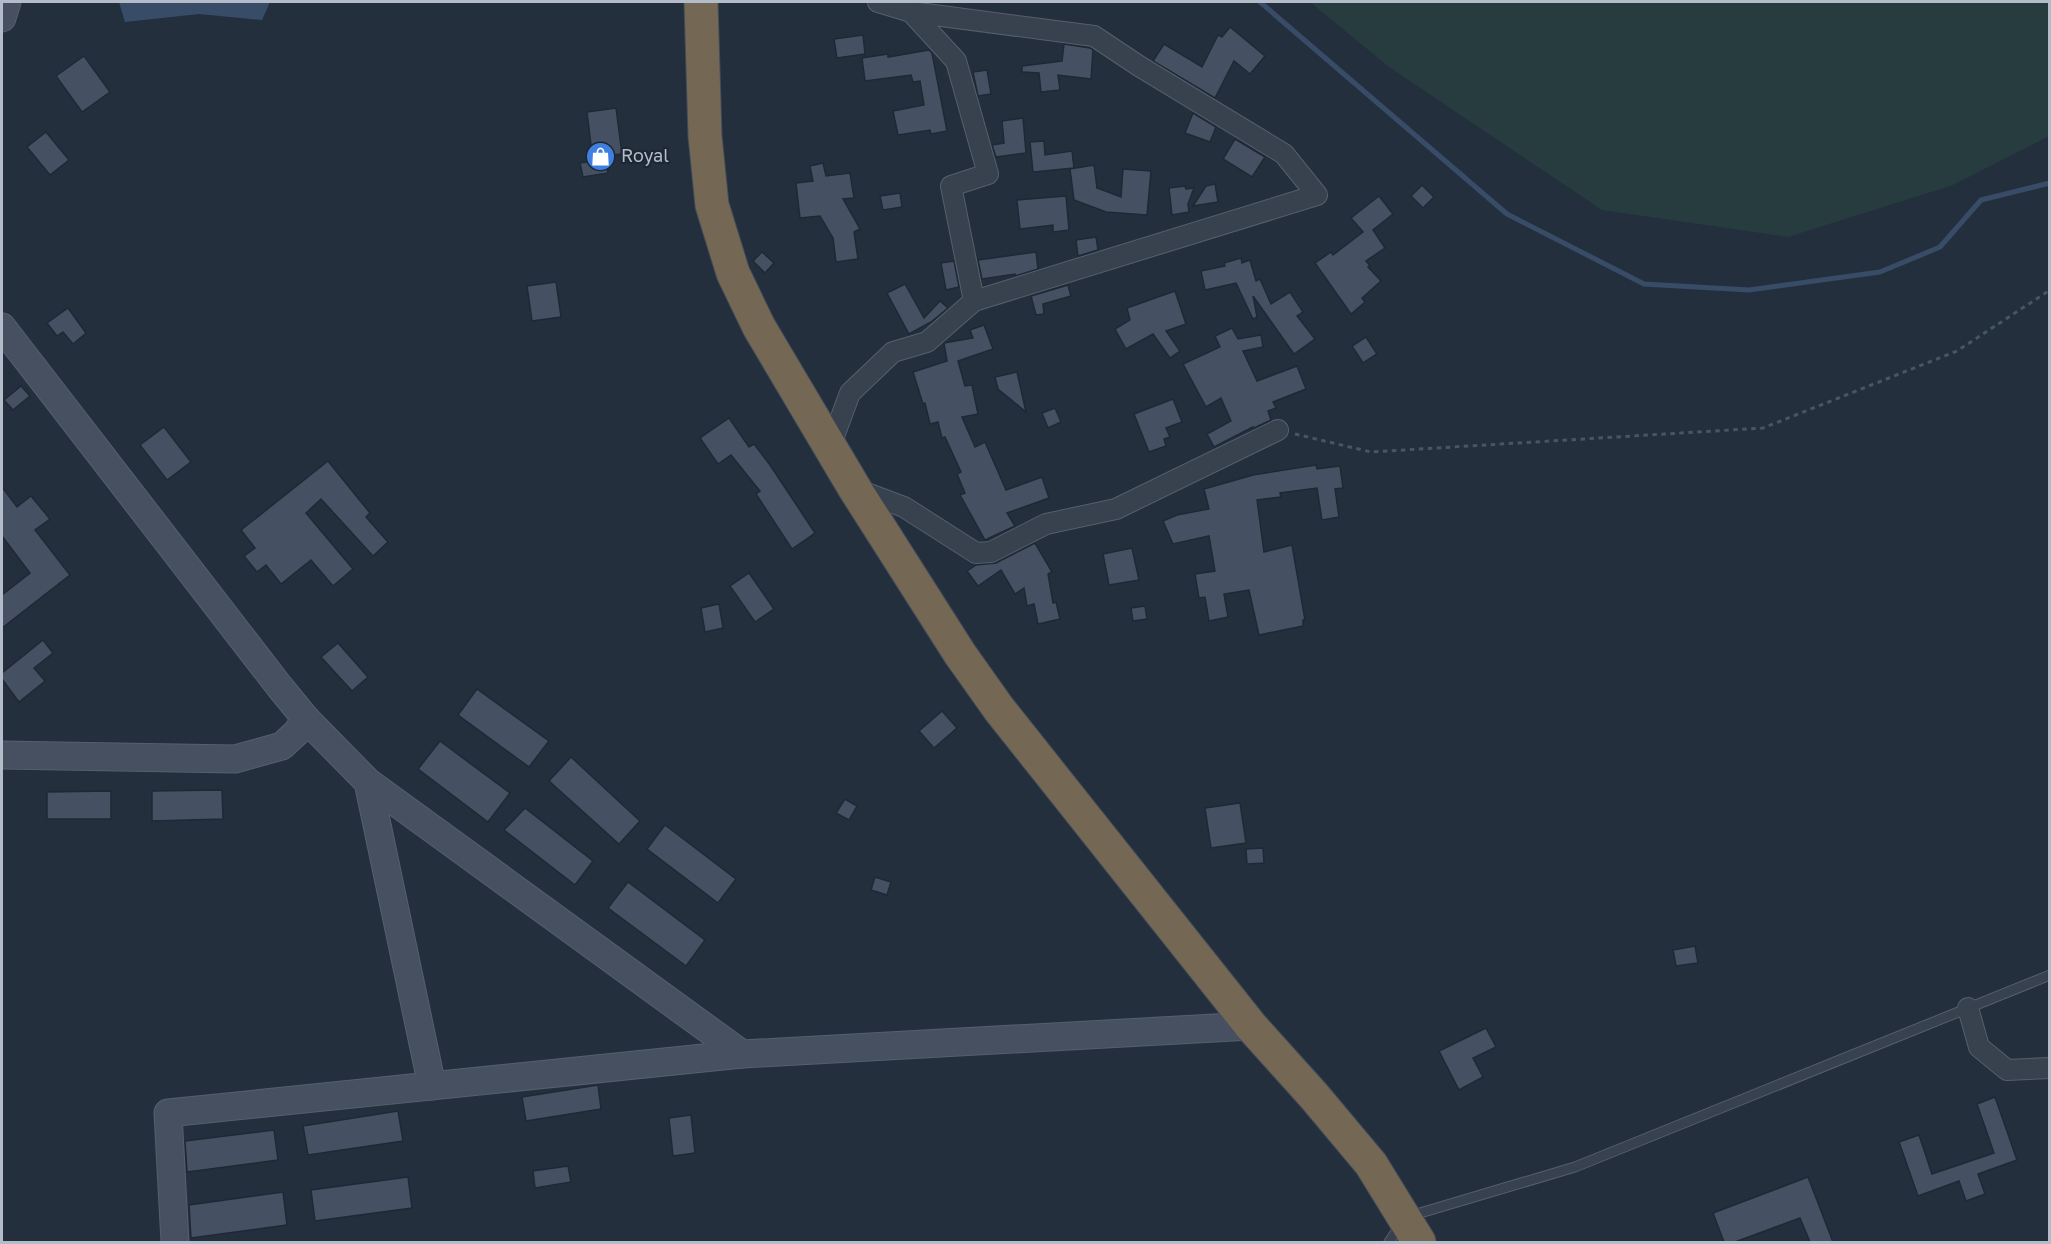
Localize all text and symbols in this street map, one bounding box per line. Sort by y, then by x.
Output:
shop icon: Royal [584,140,616,172]
place label: Royal [621,144,669,166]

